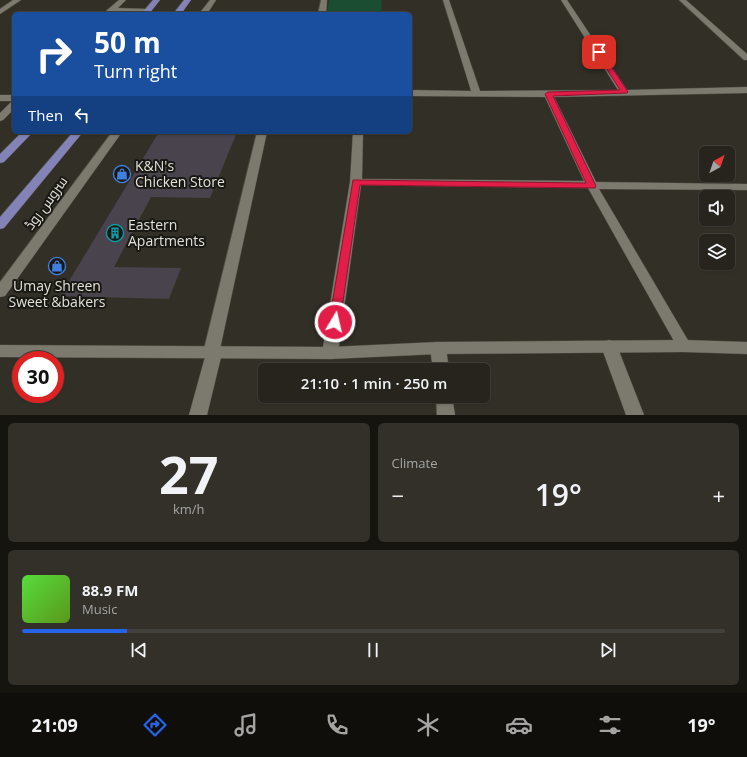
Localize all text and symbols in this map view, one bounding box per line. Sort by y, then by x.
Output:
text: 50 m [94,23,161,61]
icon: right [28,28,80,80]
pin [582,35,616,69]
icon: arrive [588,41,610,63]
text: Turn right [94,59,177,83]
icon: left [71,104,93,126]
text: Then [28,105,63,125]
north arrow [699,146,735,182]
map controls [699,146,735,270]
place label: K&N's Chicken Store [135,156,225,191]
shop icon: K&N's Chicken Store [112,164,132,184]
street label: سروس روڈ [20,172,71,233]
button: sound [699,190,735,226]
place label: Eastern Apartments [128,215,205,250]
building icon: Eastern Apartments [105,223,125,243]
button: layers [699,234,735,270]
shop icon: Umay Shreen Sweet &bakers [47,256,67,276]
place label: Umay Shreen Sweet &bakers [8,276,106,311]
position arrow [314,301,356,343]
speed limit sign: 30 [12,351,64,403]
text: 21:10 · 1 min · 250 m [301,373,447,393]
text: 27 [159,438,218,509]
text: Climate [392,454,437,472]
text: 19° [535,474,582,515]
text: − [392,480,404,510]
text: + [712,480,725,510]
text: km/h [173,500,205,518]
text: 88.9 FM [82,580,138,600]
text: Music [82,600,117,618]
icon: previous [128,639,150,661]
icon: pause [362,639,384,661]
icon: next [597,639,619,661]
icon: directions [141,711,169,739]
icon: music [232,711,260,739]
icon: phone [323,711,351,739]
icon: climate [414,711,442,739]
icon: car [505,711,533,739]
icon: filters [596,711,624,739]
text: 21:09 [32,713,78,737]
text: 19° [687,713,715,737]

